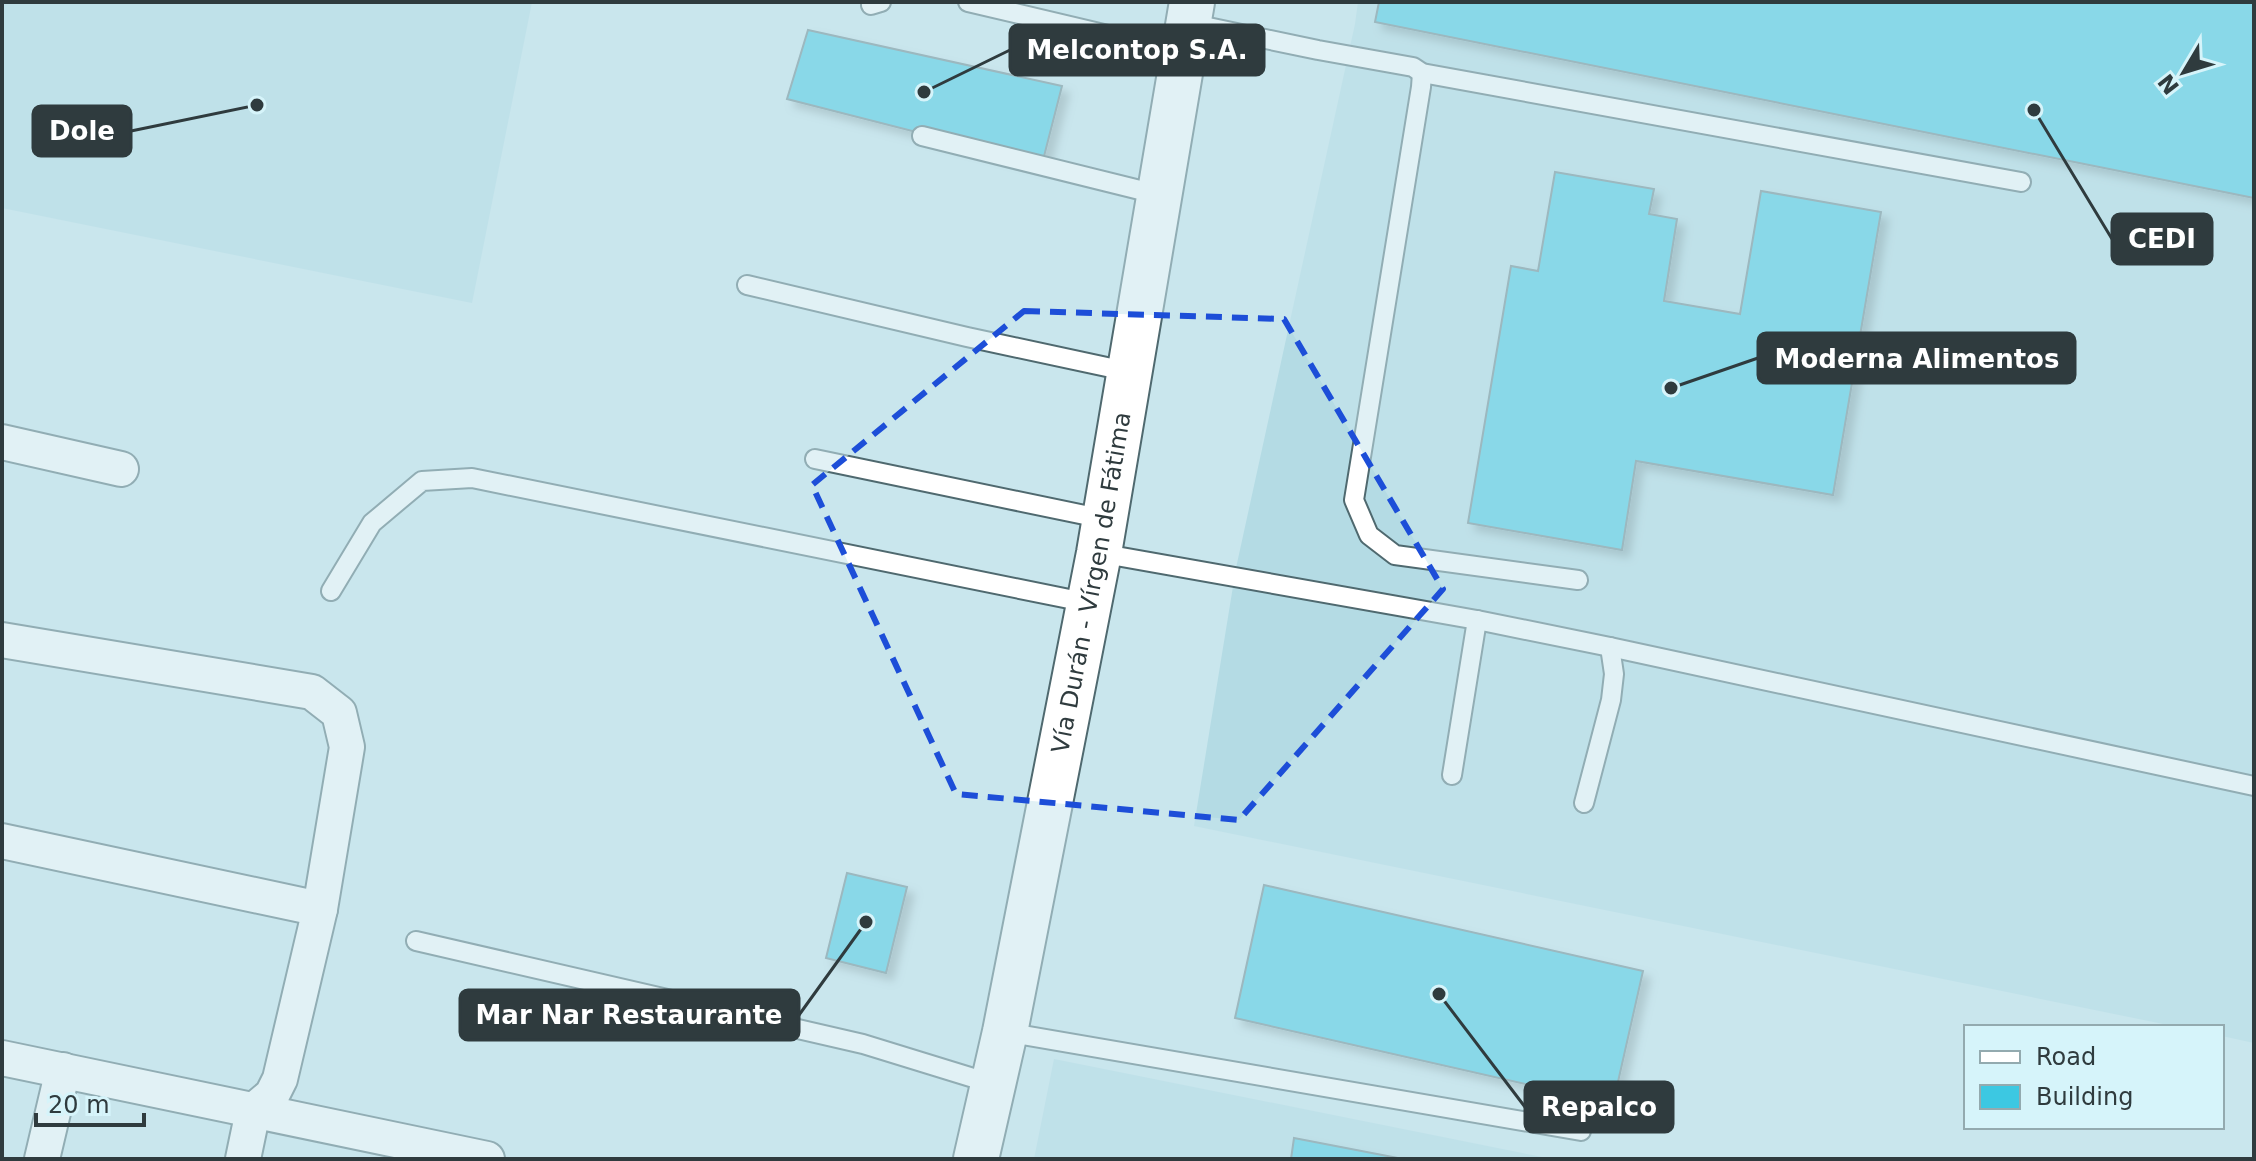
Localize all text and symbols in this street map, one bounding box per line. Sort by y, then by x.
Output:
callout: Melcontop S.A. [1010,25,1264,75]
north arrow [2144,32,2224,112]
text: Melcontop S.A. [1026,35,1248,65]
text: N [2153,69,2184,99]
callout: Dole [33,106,131,156]
text: Dole [49,116,115,146]
callout: CEDI [2112,214,2212,264]
text: CEDI [2128,224,2196,254]
callout: Moderna Alimentos [1758,333,2075,383]
text: Moderna Alimentos [1775,344,2059,374]
street label: Vía Durán - Vírgen de Fátima [1046,410,1137,756]
callout: Mar Nar Restaurante [460,990,799,1040]
text: Mar Nar Restaurante [475,1000,783,1030]
legend [1964,1025,2224,1129]
text: Road [2036,1043,2096,1071]
scale bar [36,1077,144,1127]
callout: Repalco [1525,1082,1673,1132]
text: Building [2036,1083,2133,1111]
text: 20 m [48,1091,110,1119]
text: Repalco [1541,1092,1657,1122]

